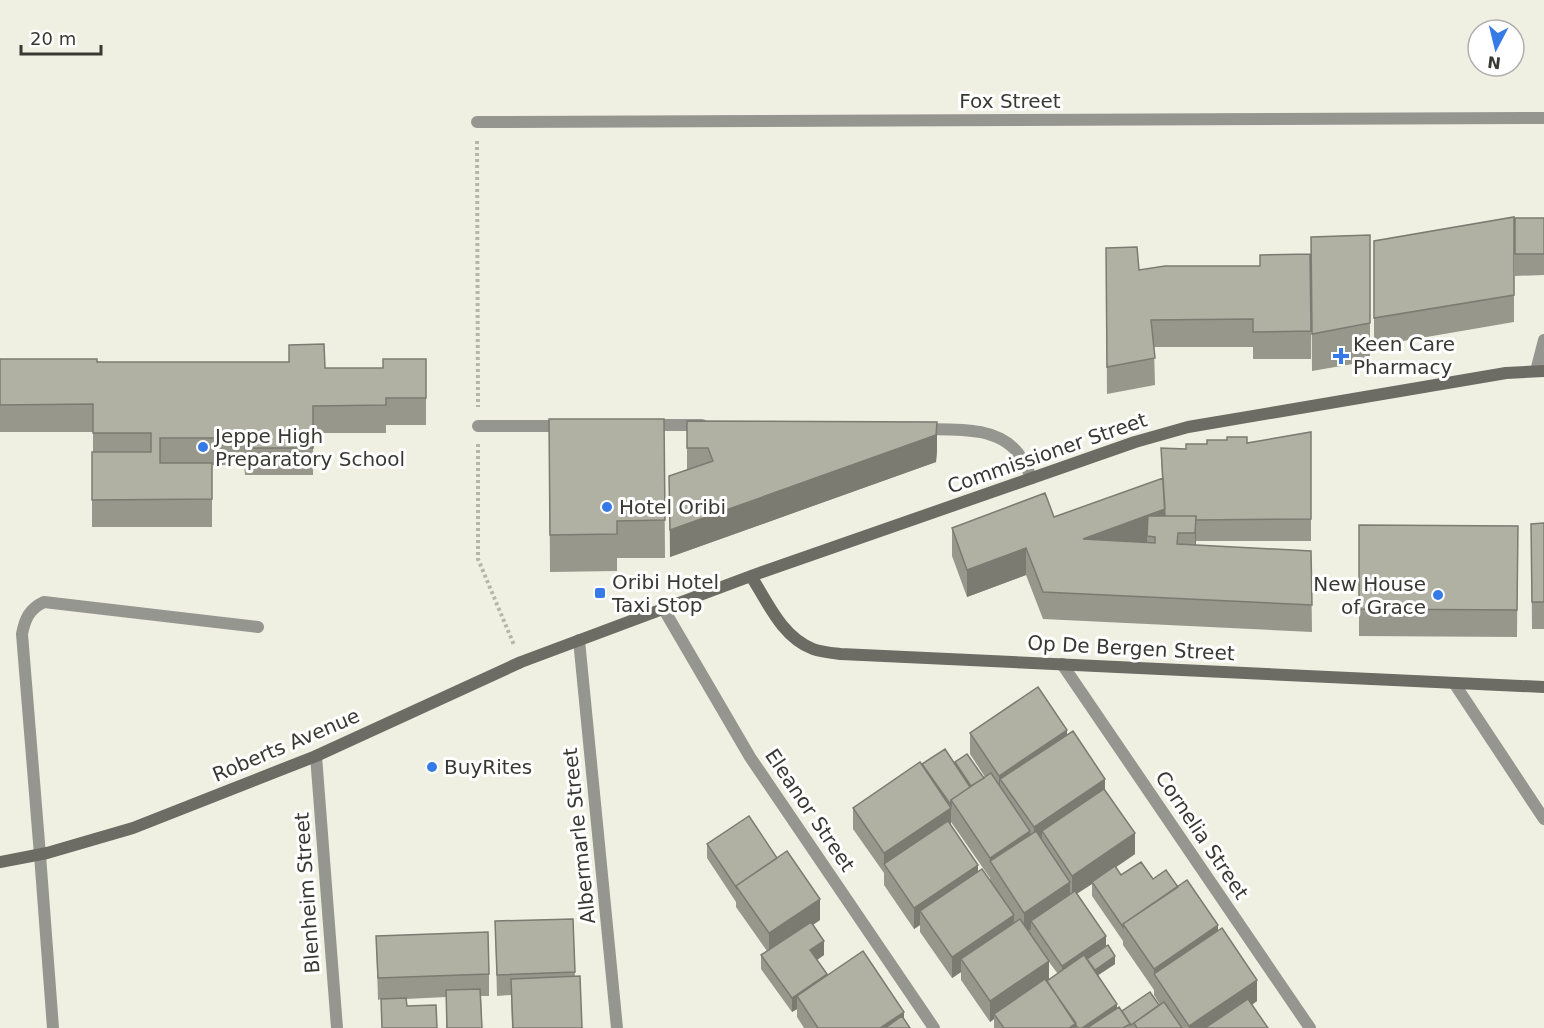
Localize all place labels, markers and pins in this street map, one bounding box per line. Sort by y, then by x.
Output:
place label: Keen Care Pharmacy [1353,332,1455,379]
marker: Keen Care Pharmacy [1334,349,1348,363]
place label: Jeppe High Preparatory School [213,424,405,471]
marker: Jeppe High Preparatory School [196,440,210,454]
place label: Hotel Oribi [619,495,726,519]
marker: Hotel Oribi [600,500,614,514]
place label: Oribi Hotel Taxi Stop [611,570,719,617]
place label: New House of Grace [1313,572,1426,619]
marker: Oribi Hotel Taxi Stop [593,586,607,600]
marker: New House of Grace [1431,588,1445,602]
place label: BuyRites [444,755,532,779]
marker: BuyRites [425,760,439,774]

